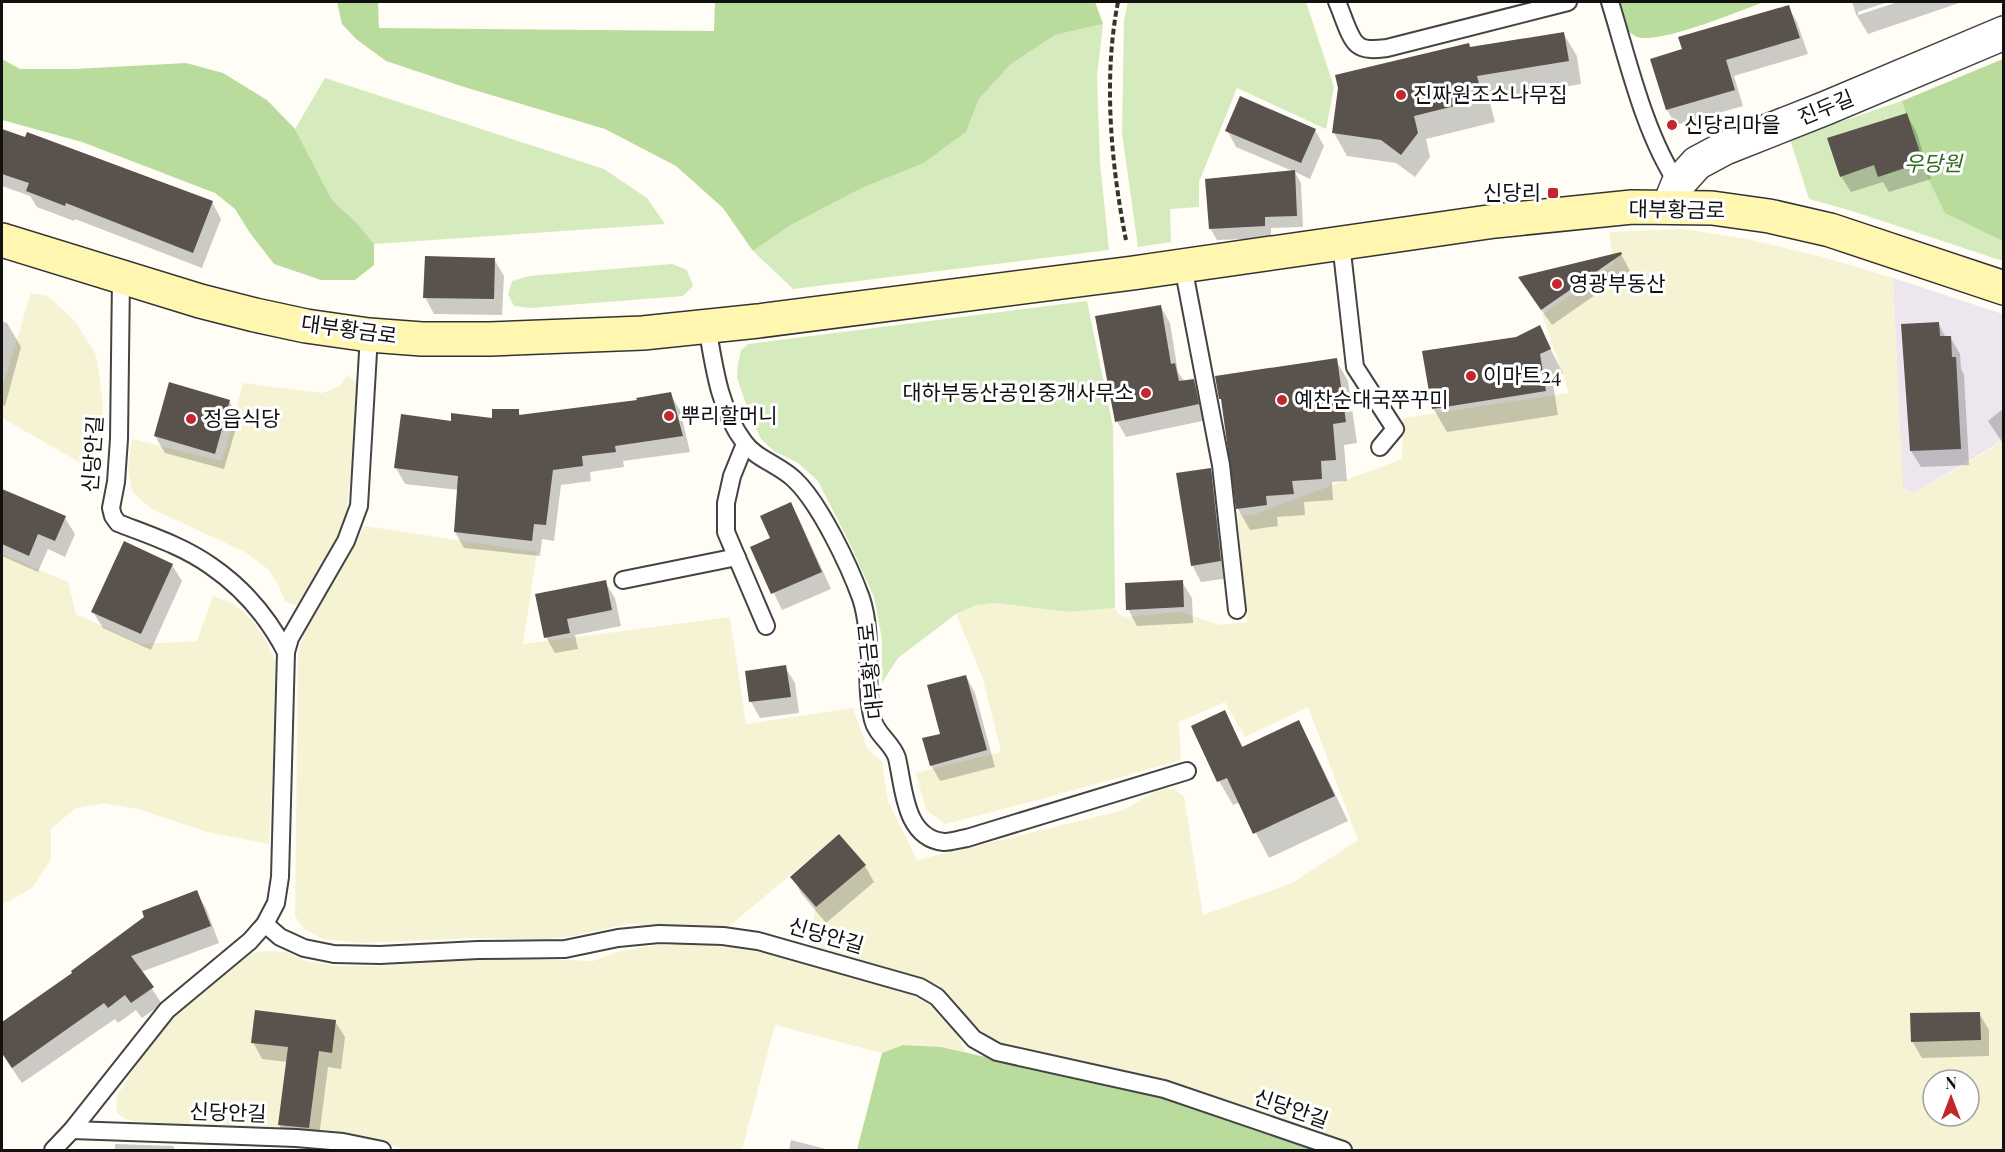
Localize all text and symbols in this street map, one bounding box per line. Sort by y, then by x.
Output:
place label: 진짜원조소나무집 [1413,79,1568,107]
street label: 진두길 [1793,82,1857,130]
marker: 진짜원조소나무집 [1394,88,1408,102]
place label: 신당리마을 [1684,109,1781,137]
marker: 신당리마을 [1665,118,1679,132]
park label: 우당원 [1904,148,1964,176]
place label: 신당리 [1483,177,1541,205]
marker: 신당리 [1546,186,1560,200]
street label: 대부황금로 [1628,193,1726,223]
place label: 영광부동산 [1569,268,1666,296]
marker: 영광부동산 [1550,277,1564,291]
street label: 대부황금로 [299,307,399,349]
place label: 이마트24 [1483,360,1561,388]
marker: 이마트24 [1464,369,1478,383]
place label: 대하부동산공인중개사무소 [902,377,1134,405]
place label: 예찬순대국쭈꾸미 [1294,384,1449,412]
marker: 대하부동산공인중개사무소 [1139,386,1153,400]
marker: 예찬순대국쭈꾸미 [1275,393,1289,407]
place label: 뿌리할머니 [681,400,778,428]
place label: 정읍식당 [203,403,280,431]
marker: 뿌리할머니 [662,409,676,423]
marker: 정읍식당 [184,412,198,426]
street label: 신당안길 [74,414,108,493]
street label: 대부황금로 [850,622,888,721]
street label: 신당안길 [786,910,868,958]
north arrow [1921,1068,1981,1128]
text: N [1945,1072,1957,1093]
street label: 신당안길 [1251,1081,1333,1133]
street label: 신당안길 [189,1096,267,1126]

